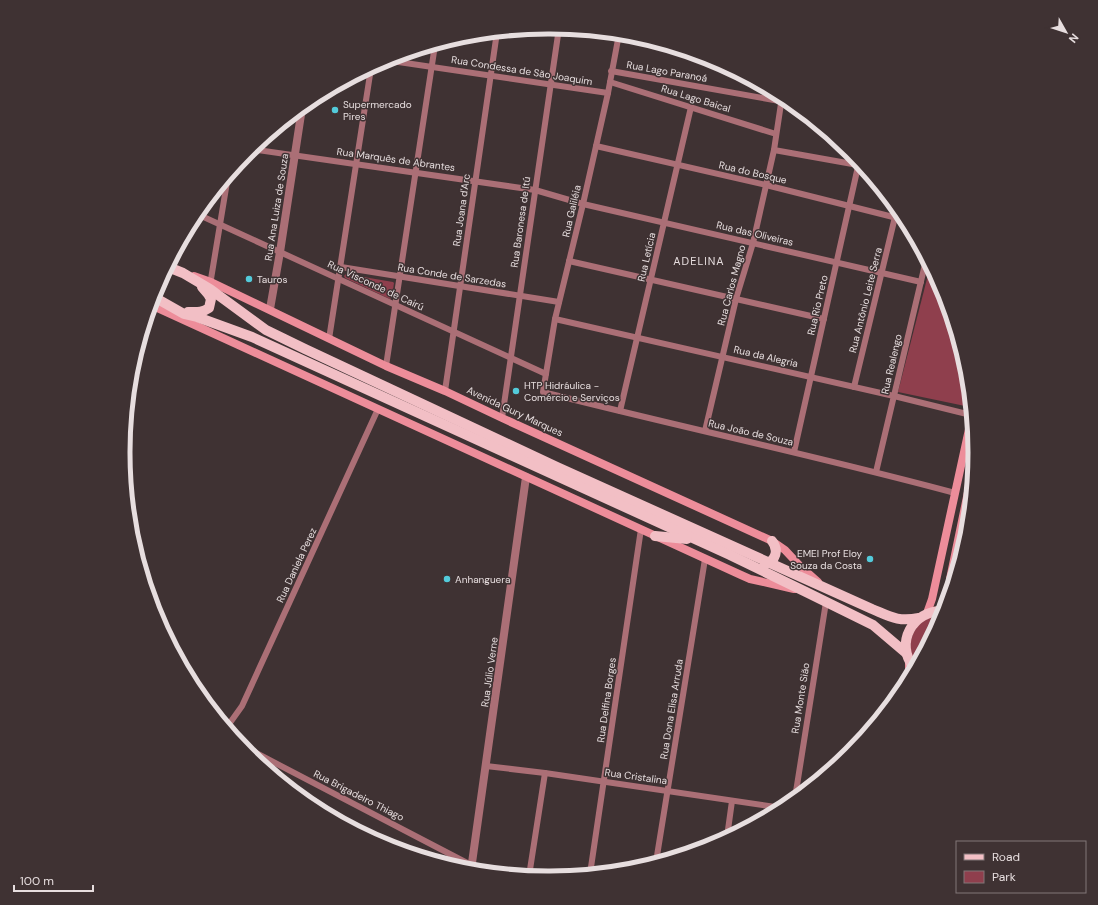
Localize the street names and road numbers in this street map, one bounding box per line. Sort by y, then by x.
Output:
street label: Rua Condessa de São Joaquim [450,53,594,88]
street label: Rua Lago Paranoá [626,58,708,85]
street label: Rua Lago Baical [660,82,732,115]
street label: Rua Marquês de Abrantes [336,145,456,174]
street label: Rua Ana Luiza de Souza [262,153,291,262]
street label: Rua do Bosque [718,158,788,187]
street label: Rua Joana d'Arc [450,173,473,247]
street label: Rua Baronesa de Itú [508,175,533,268]
street label: Rua Galiléia [559,184,584,238]
street label: Rua das Oliveiras [715,218,795,249]
street label: Rua Letícia [635,231,658,283]
street label: Rua Carlos Magno [714,243,749,327]
street label: Rua Antônio Leite Serra [846,246,885,354]
street label: Rua Visconde de Cairú [325,257,426,314]
street label: Rua Conde de Sarzedas [397,260,507,290]
street label: Rua Rio Preto [804,274,831,336]
street label: Rua Realengo [878,333,905,396]
street label: Rua da Alegria [732,343,799,370]
street label: Avenida Gury Marques [465,383,565,439]
street label: Rua João de Souza [707,416,795,449]
street label: Rua Daniela Perez [273,525,320,605]
street label: Rua Júlio Verne [478,636,501,708]
street label: Rua Delfina Borges [594,657,619,743]
street label: Rua Dona Elisa Arruda [657,658,686,760]
street label: Rua Monte Sião [788,662,813,734]
street label: Rua Cristalina [604,766,668,787]
street label: Rua Brigadeiro Thiago [311,767,406,824]

